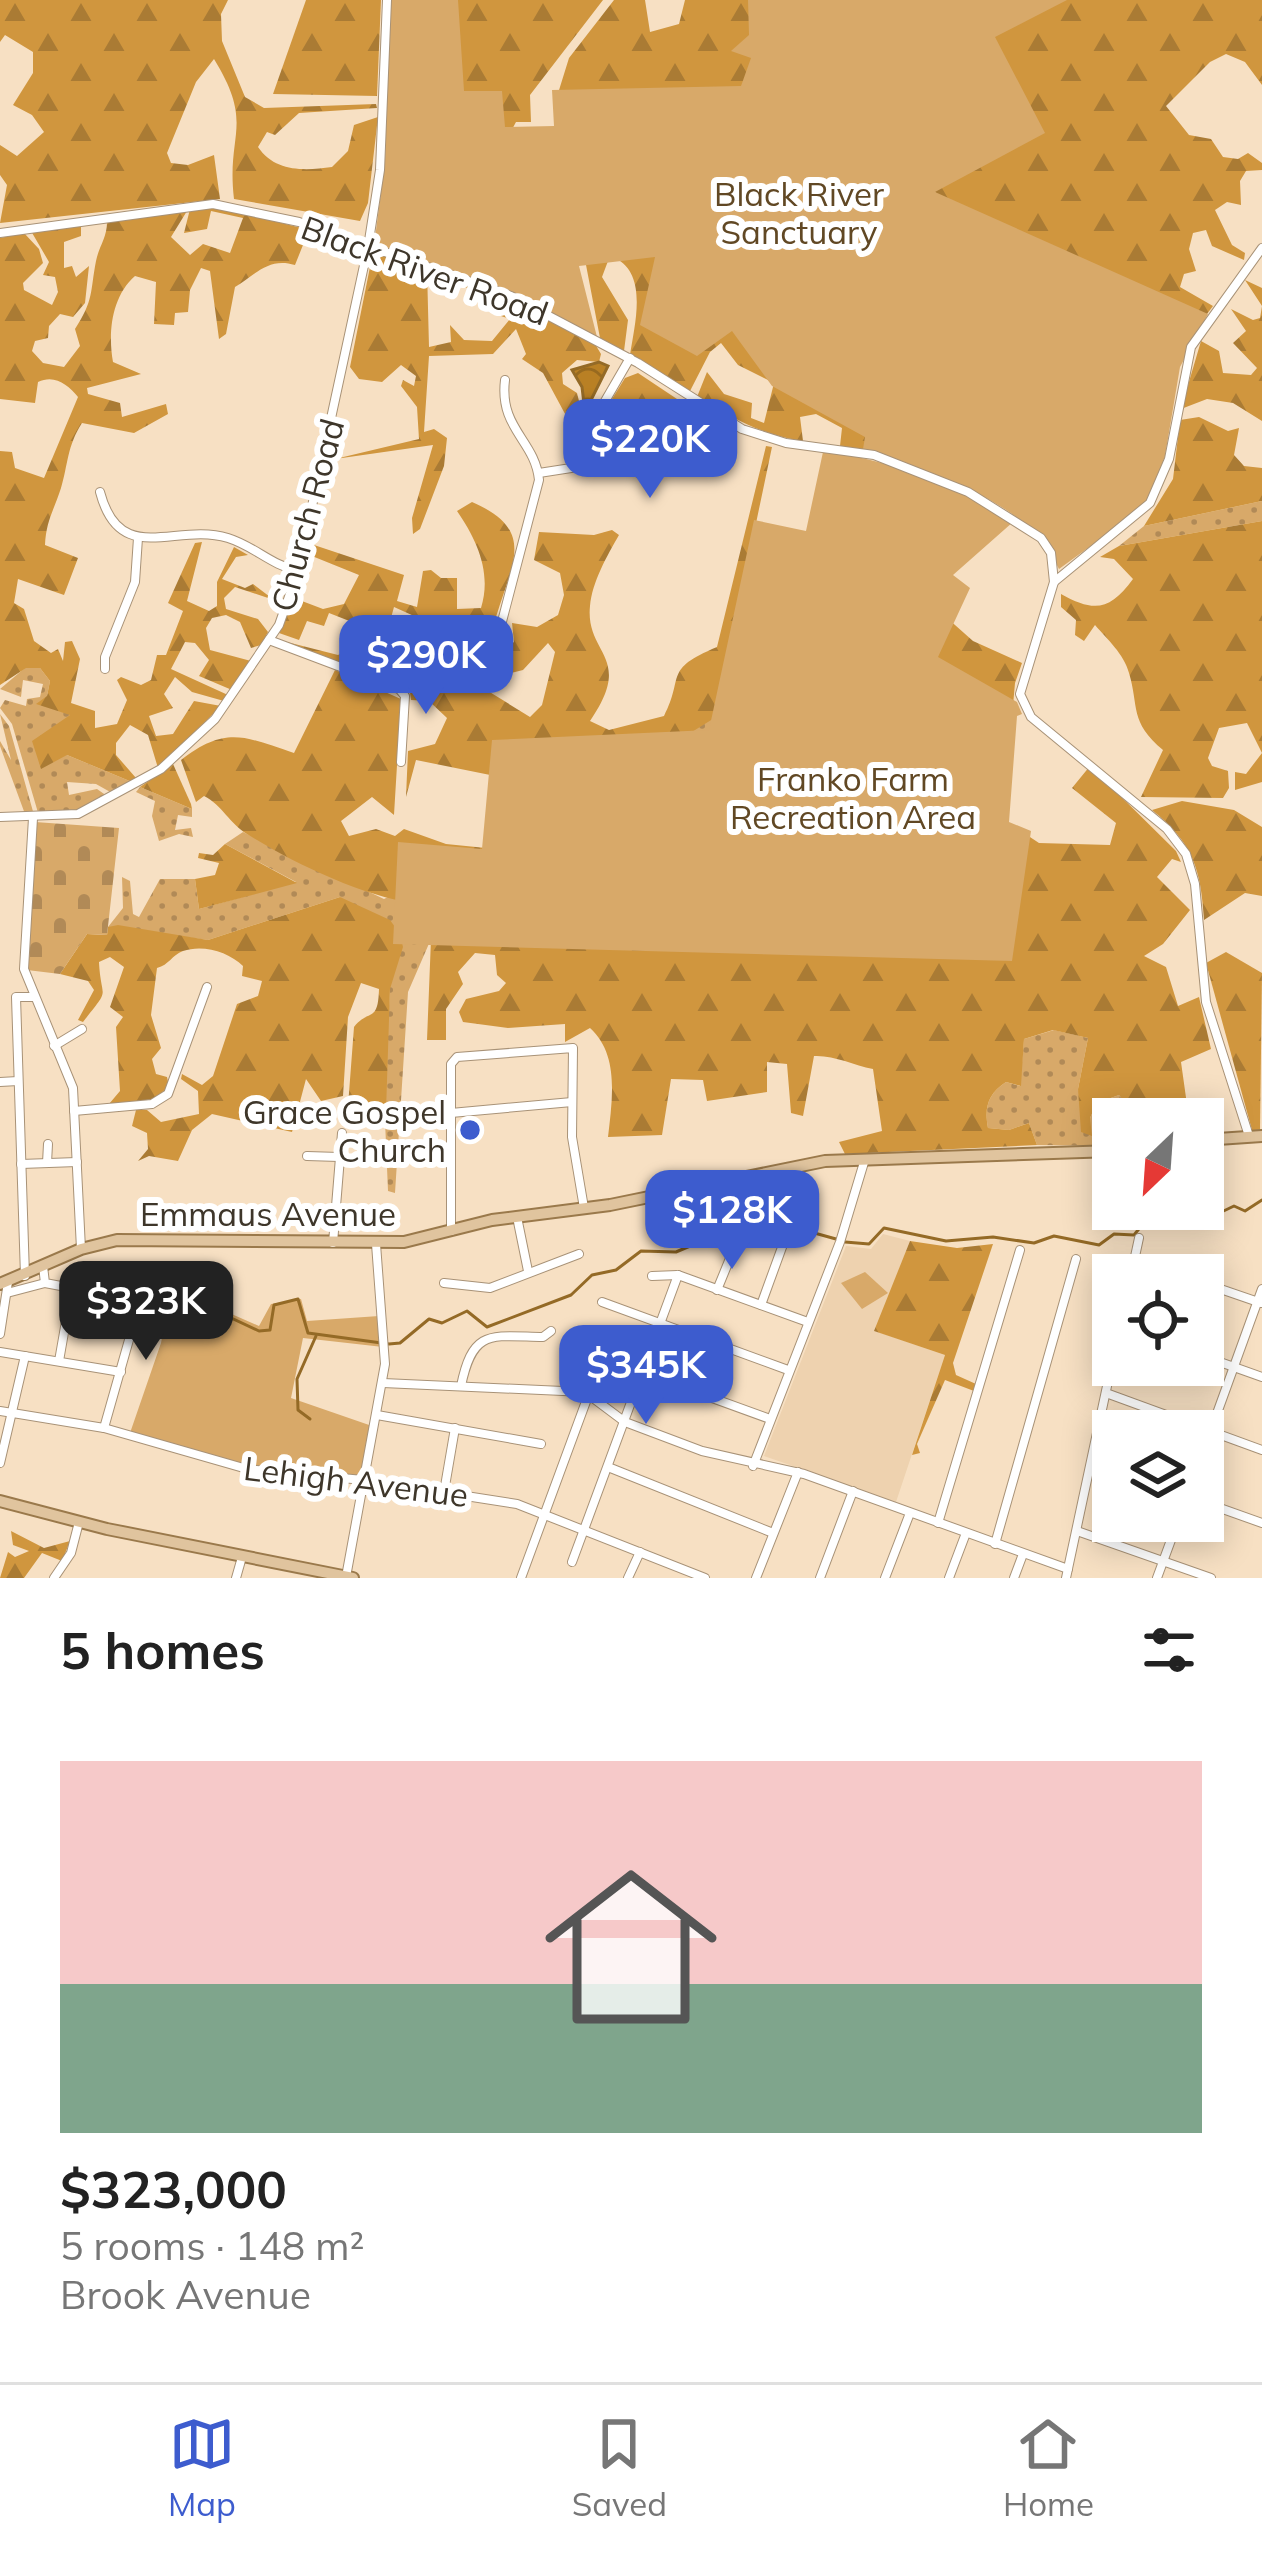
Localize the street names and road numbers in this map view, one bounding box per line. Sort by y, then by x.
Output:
street label: Black River Road [296,206,554,334]
street label: Church Road [262,414,352,616]
street label: Emmaus Avenue [140,1193,396,1234]
street label: Lehigh Avenue [241,1447,471,1515]

